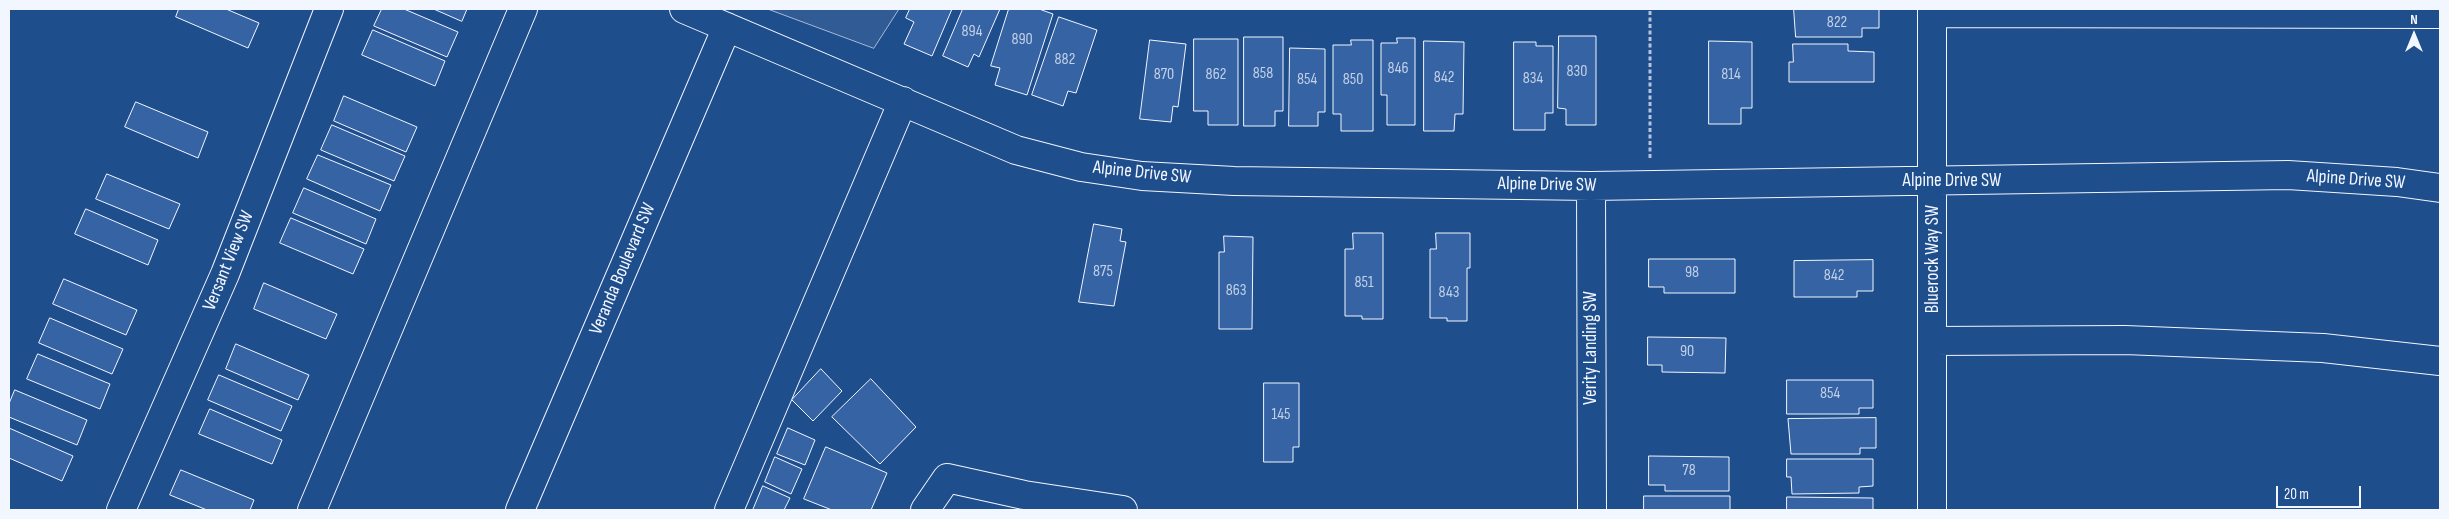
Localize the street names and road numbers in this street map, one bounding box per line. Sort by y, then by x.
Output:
street label: Alpine Drive SW [1092,156,1192,190]
street label: Alpine Drive SW [2306,165,2406,195]
street label: Alpine Drive SW [1903,170,2001,192]
street label: Alpine Drive SW [1497,173,1597,197]
street label: Veranda Boulevard SW [585,200,661,338]
street label: Bluerock Way SW [1922,205,1944,313]
street label: Versant View SW [199,208,259,314]
street label: Verity Landing SW [1580,291,1602,405]

